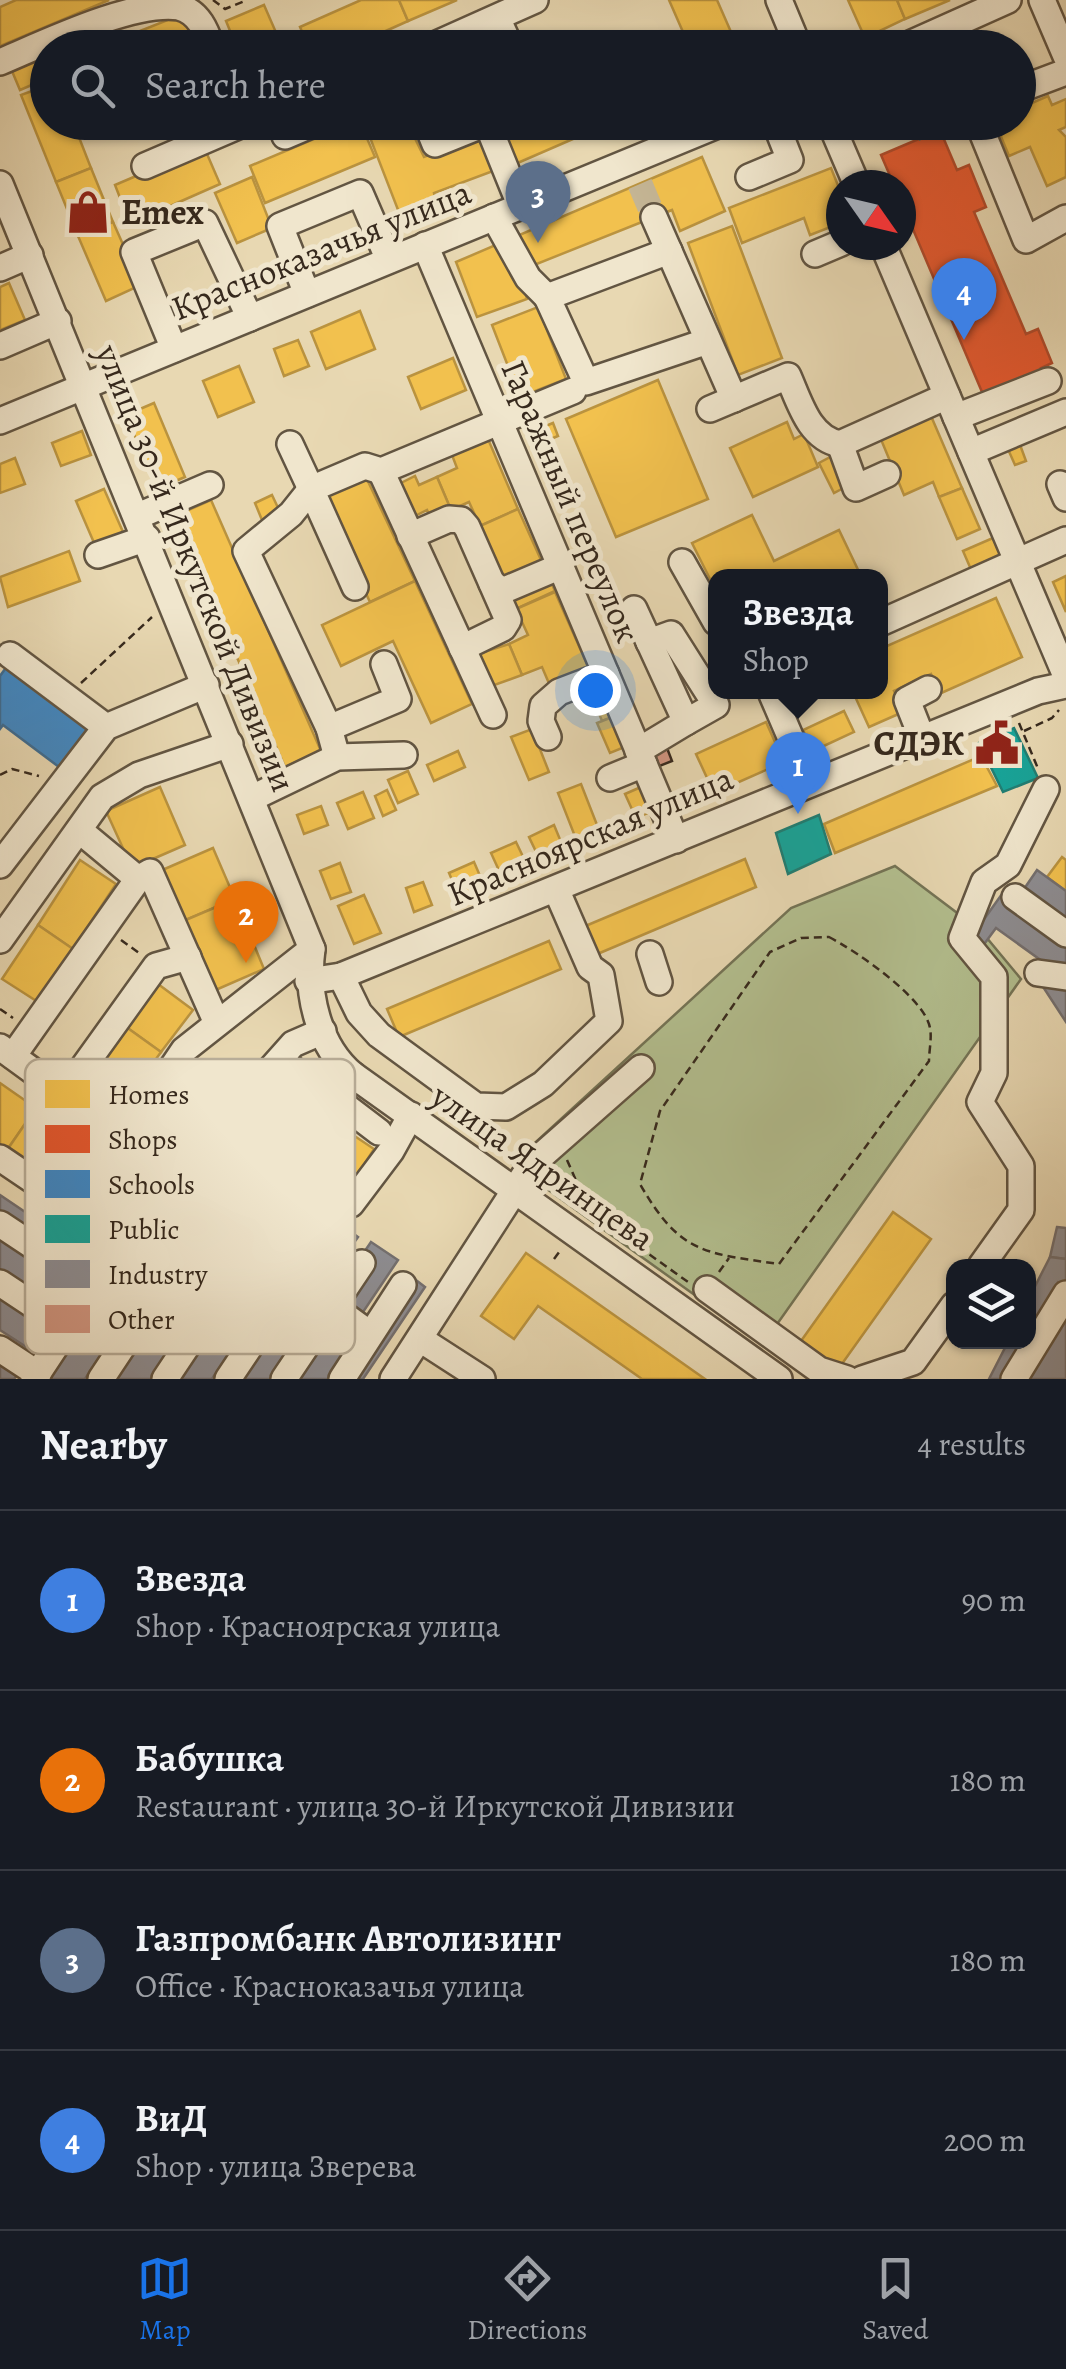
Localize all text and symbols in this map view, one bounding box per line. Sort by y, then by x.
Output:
search box [30,30,1036,140]
icon: search [65,58,120,113]
text: Search here [145,59,326,111]
pin: 3 [506,160,570,243]
street label: Красноказачья улица [164,168,478,332]
north arrow [826,170,916,260]
shop icon: Emex [64,188,112,236]
place label: Emex [121,188,204,236]
pin: 4 [932,258,996,340]
street label: улица 30-й Иркутской Дивизии [84,336,308,799]
street label: Гаражный переулок [490,352,652,650]
popup [708,569,888,699]
text: Звезда [742,586,854,638]
text: Shop [742,638,809,682]
your location [570,665,621,716]
place label: СДЭК [874,719,965,767]
public building icon: СДЭК [973,719,1021,767]
pin: 1 [766,732,830,814]
street label: Красноярская улица [440,754,740,918]
pin: 2 [214,880,278,963]
legend [25,1059,355,1354]
street label: улица Ядринцева [421,1072,664,1262]
text: Homes [108,1076,190,1114]
text: Shops [108,1121,178,1159]
text: Schools [108,1166,195,1204]
text: Public [108,1211,179,1249]
text: Industry [108,1256,208,1294]
map controls [946,1259,1036,1349]
button: layers [946,1259,1036,1349]
text: Other [108,1301,175,1339]
text: Nearby [40,1416,167,1473]
text: 4 results [917,1422,1026,1466]
text: Звезда [135,1552,246,1604]
text: 1 [67,1578,78,1622]
text: 90 m [961,1578,1026,1622]
text: Shop · Красноярская улица [135,1604,500,1648]
text: Бабушка [135,1732,284,1784]
text: 2 [65,1758,80,1802]
text: 180 m [950,1758,1026,1802]
text: Restaurant · улица 30-й Иркутской Дивизии [135,1784,735,1828]
text: Газпромбанк Автолизинг [135,1912,561,1964]
text: 3 [66,1938,79,1982]
text: 180 m [950,1938,1026,1982]
text: Office · Красноказачья улица [135,1964,524,2008]
text: ВиД [135,2092,207,2144]
text: 4 [65,2118,80,2162]
text: 200 m [944,2118,1026,2162]
text: Shop · улица Зверева [135,2144,416,2188]
tab: Map [137,2251,192,2349]
tab: Directions [467,2251,587,2349]
tab: Saved [862,2251,929,2349]

